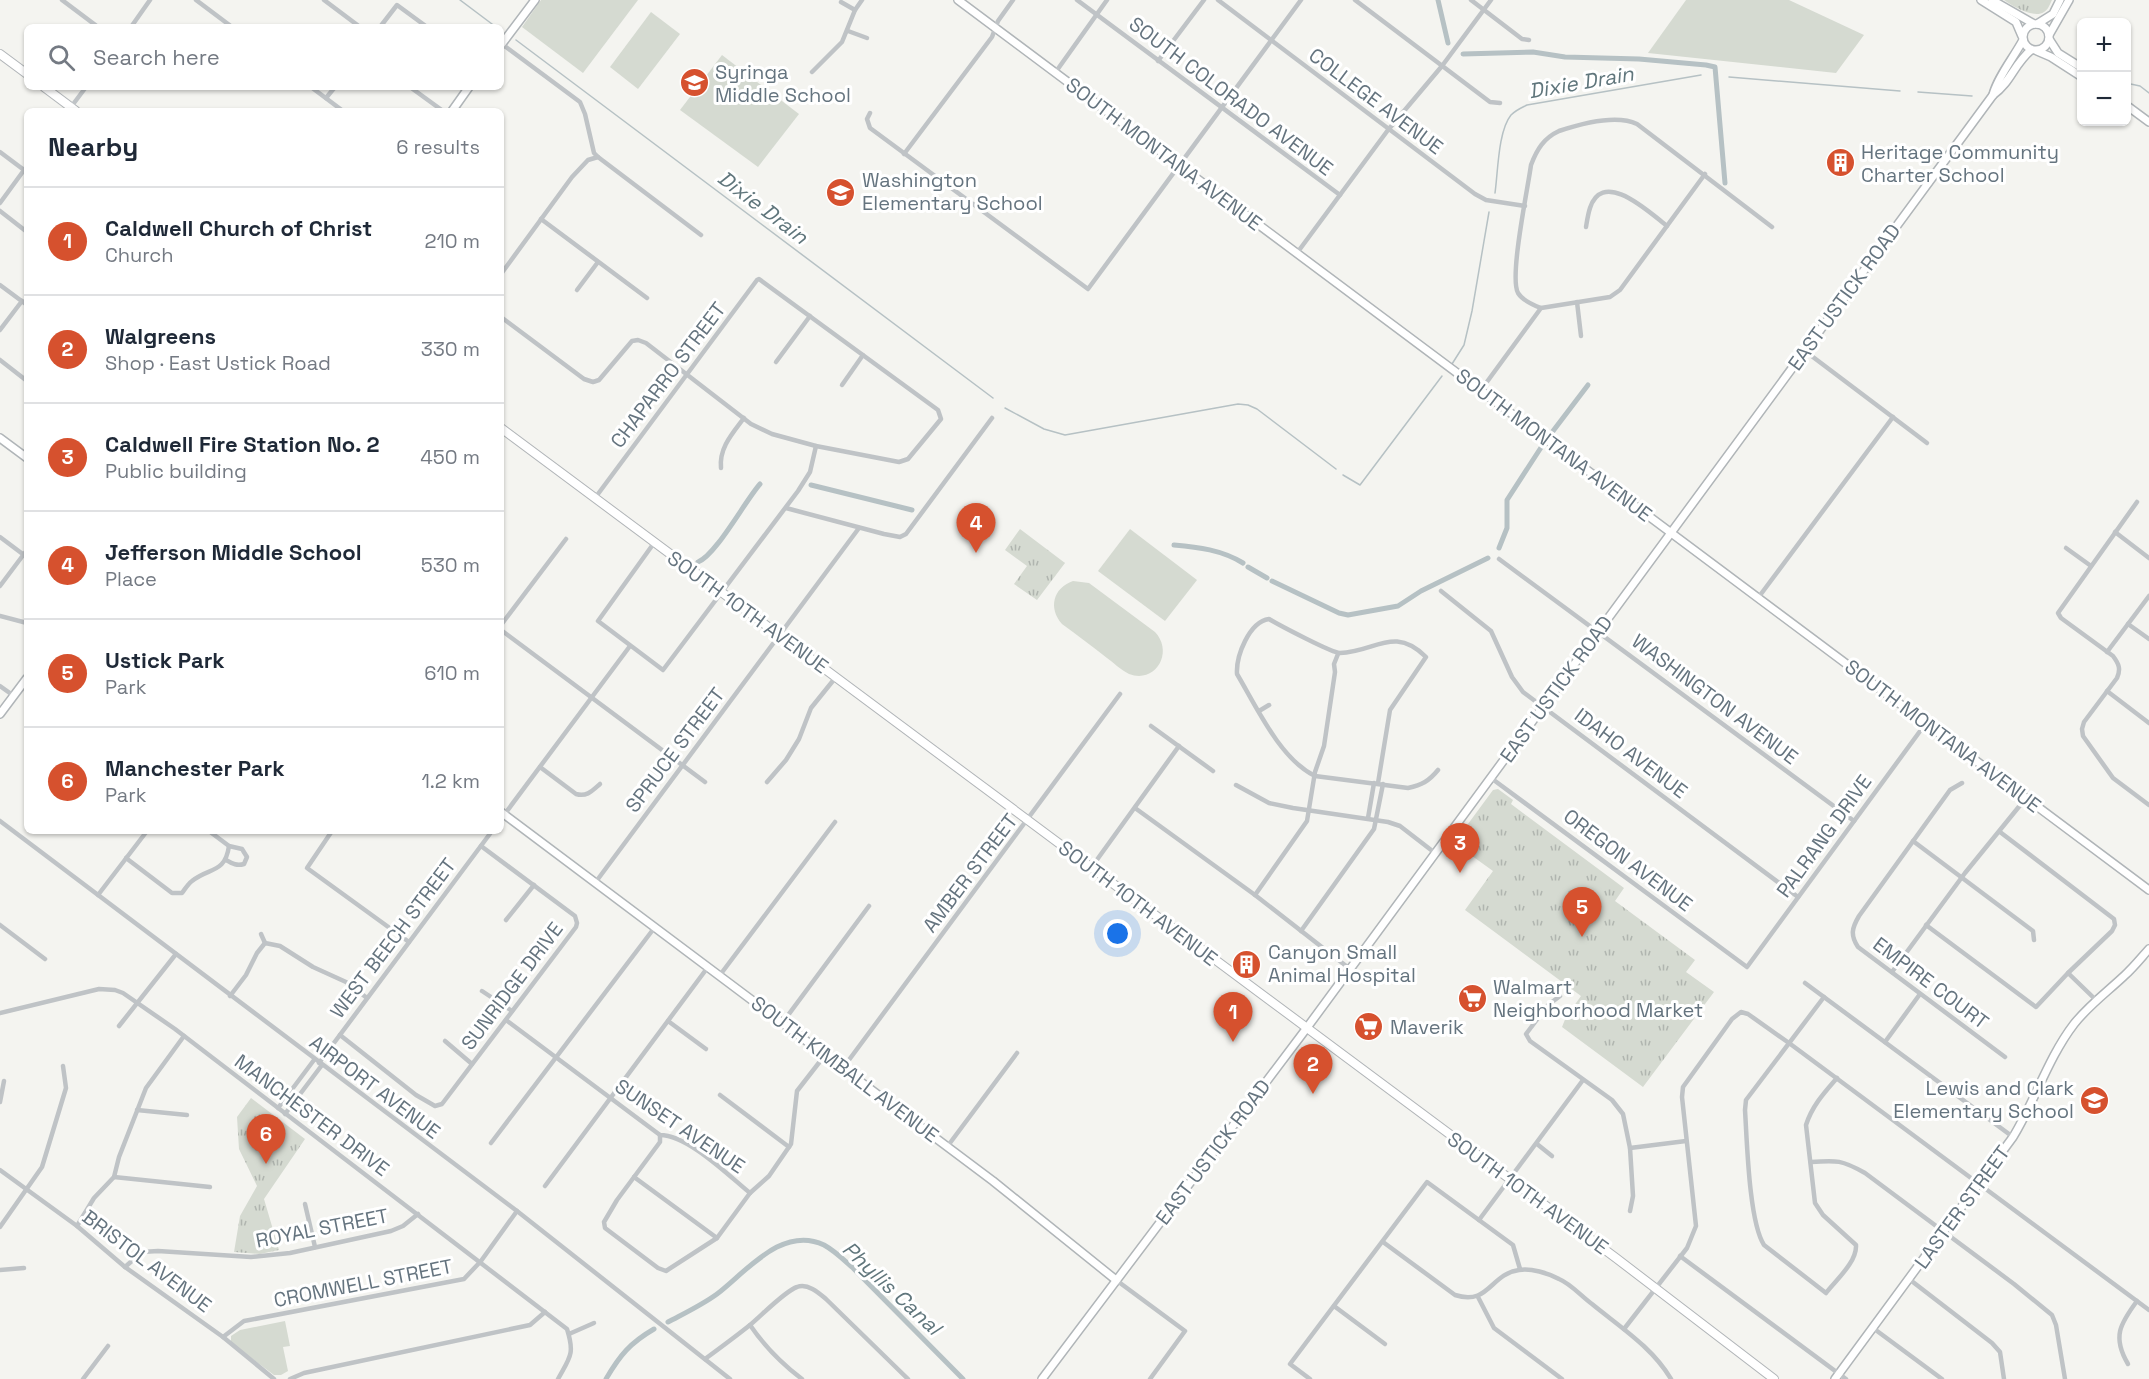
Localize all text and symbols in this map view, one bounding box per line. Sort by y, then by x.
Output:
street label: SOUTH COLORADO AVENUE [1124,11,1338,181]
map controls [2077,18,2131,126]
button: + [2077,18,2131,72]
search box [24,24,504,90]
icon: search [45,41,78,74]
street label: COLLEGE AVENUE [1304,42,1448,160]
text: Search here [93,43,220,71]
place label: Syringa Middle School [715,59,851,108]
water label: Dixie Drain [1526,59,1637,105]
school or university icon: Syringa Middle School [678,67,710,99]
street label: SOUTH MONTANA AVENUE [1061,72,1267,236]
button: − [2077,72,2131,126]
text: Nearby [48,130,138,164]
text: 6 results [396,134,480,160]
place label: Heritage Community Charter School [1861,139,2059,188]
building icon: Heritage Community Charter School [1824,147,1856,179]
water label: Dixie Drain [713,164,814,250]
place label: Washington Elementary School [862,167,1043,216]
school or university icon: Washington Elementary School [825,176,857,208]
text: Caldwell Church of Christ [105,214,372,242]
street label: EAST USTICK ROAD [1782,218,1906,376]
text: 1 [63,228,72,254]
text: 210 m [424,228,480,254]
text: Church [105,242,174,268]
street label: CHAPARRO STREET [605,297,732,453]
text: Walgreens [105,322,216,350]
text: 2 [62,336,73,362]
text: 330 m [421,336,480,362]
text: Shop · East Ustick Road [105,350,331,376]
street label: SOUTH MONTANA AVENUE [1451,363,1657,527]
text: Caldwell Fire Station No. 2 [105,430,380,458]
text: 3 [61,444,74,470]
text: 450 m [420,444,480,470]
text: Public building [105,458,247,484]
pin: 4 [956,504,996,553]
text: Jefferson Middle School [105,538,362,566]
street label: SOUTH 10TH AVENUE [662,545,834,679]
text: 4 [61,552,74,578]
text: 530 m [421,552,480,578]
text: Place [105,566,157,592]
street label: EAST USTICK ROAD [1494,610,1618,768]
street label: WASHINGTON AVENUE [1627,628,1803,770]
text: Ustick Park [105,646,225,674]
street label: SOUTH MONTANA AVENUE [1840,654,2046,818]
text: 5 [62,660,74,686]
text: 610 m [424,660,480,686]
text: Park [105,674,147,700]
street label: SPRUCE STREET [620,682,731,818]
street label: IDAHO AVENUE [1569,702,1693,804]
text: Manchester Park [105,754,285,782]
text: 6 [61,768,74,794]
text: 1.2 km [421,768,480,794]
street label: PALRANG DRIVE [1771,769,1877,903]
text: Park [105,782,147,808]
street label: OREGON AVENUE [1558,803,1698,917]
street label: AMBER STREET [917,808,1023,938]
pin: 3 [1440,824,1480,873]
street label: SOUTH 10TH AVENUE [1053,835,1223,971]
street label: WEST BEECH STREET [324,853,462,1023]
pin: 5 [1562,888,1602,937]
street label: SUNRIDGE DRIVE [455,917,569,1055]
your location [1103,919,1132,948]
street label: EMPIRE COURT [1868,931,1994,1035]
place label: Canyon Small Animal Hospital [1268,939,1416,988]
building icon: Canyon Small Animal Hospital [1231,948,1263,980]
place label: Walmart Neighborhood Market [1493,974,1703,1023]
supermarket icon: Walmart Neighborhood Market [1456,982,1488,1014]
street label: SOUTH KIMBALL AVENUE [746,990,944,1148]
pin: 1 [1214,992,1252,1042]
supermarket icon: Maverik [1353,1011,1385,1043]
place label: Maverik [1390,1014,1464,1040]
street label: AIRPORT AVENUE [304,1029,446,1145]
pin: 2 [1294,1044,1332,1094]
street label: MANCHESTER DRIVE [229,1048,395,1182]
street label: SUNSET AVENUE [610,1073,750,1179]
street label: EAST USTICK ROAD [1150,1074,1276,1230]
place label: Lewis and Clark Elementary School [1893,1075,2074,1124]
school or university icon: Lewis and Clark Elementary School [2079,1084,2111,1116]
pin: 6 [246,1114,286,1164]
street label: SOUTH 10TH AVENUE [1442,1126,1614,1260]
street label: LASTER STREET [1909,1140,2016,1274]
street label: ROYAL STREET [253,1202,391,1254]
street label: BRISTOL AVENUE [77,1204,217,1318]
water label: Phyllis Canal [837,1235,949,1343]
street label: CROMWELL STREET [271,1253,455,1313]

